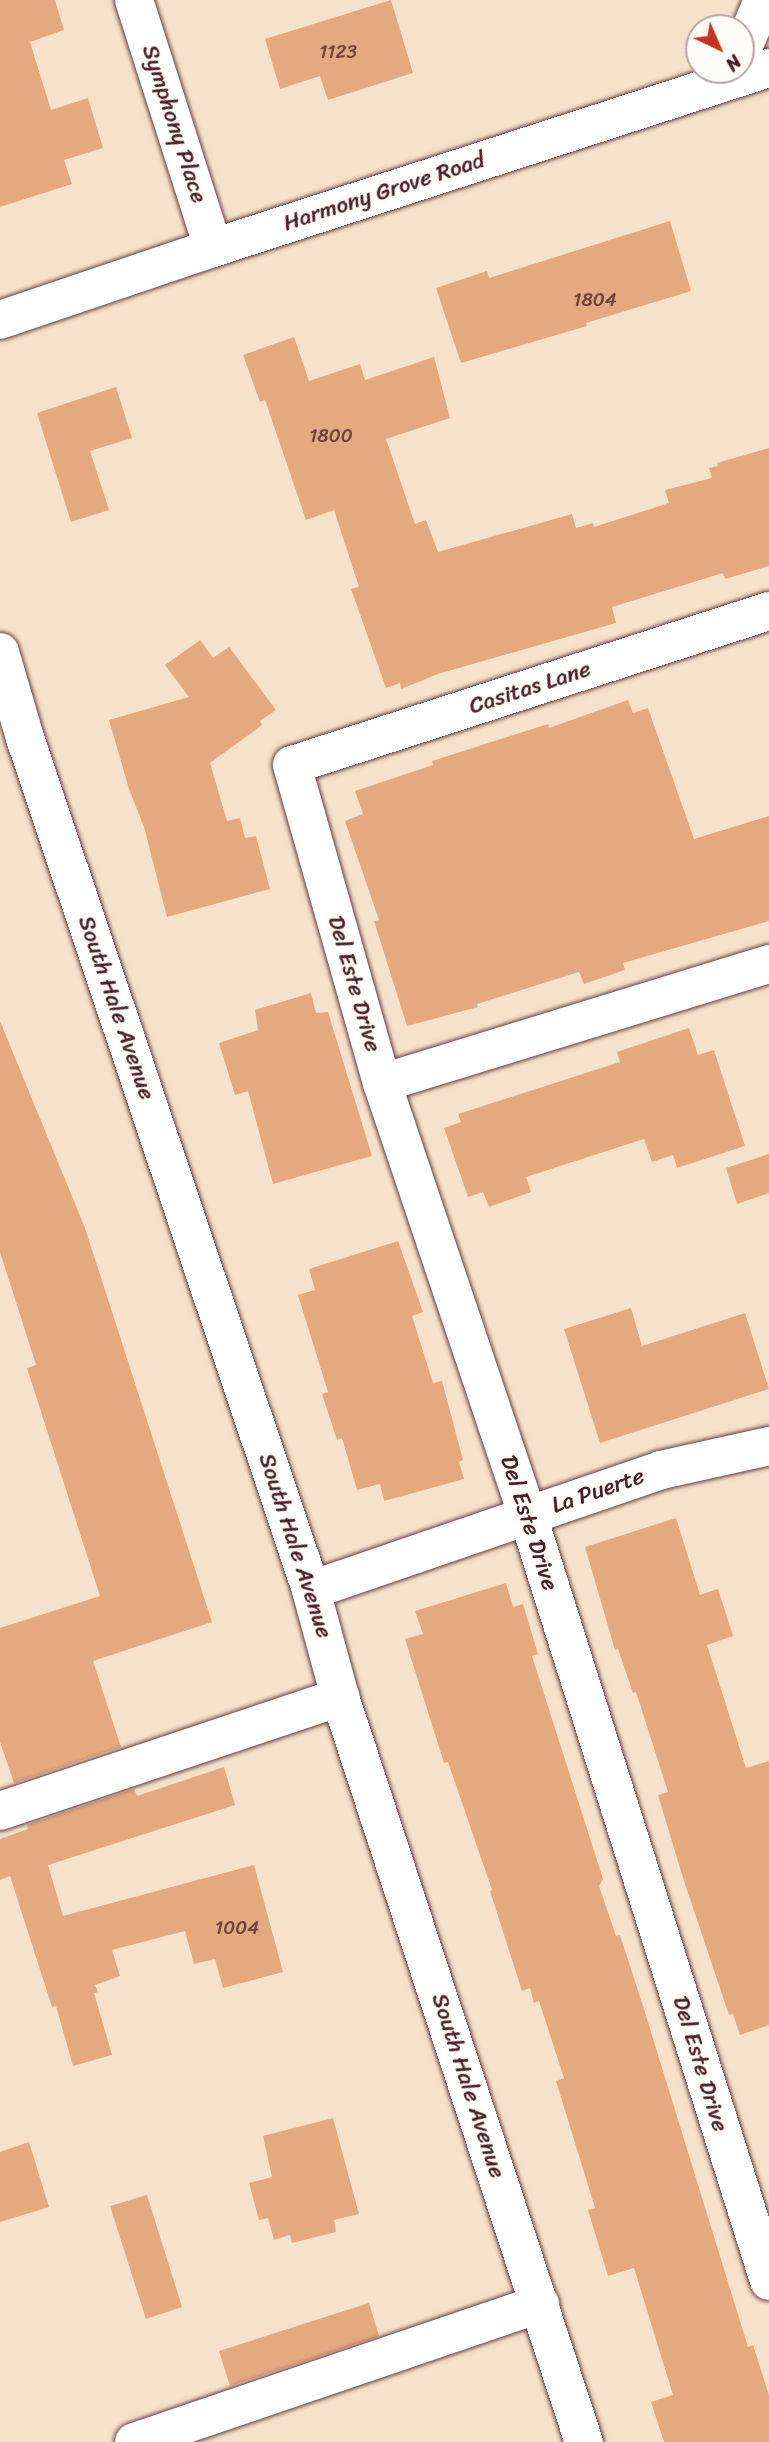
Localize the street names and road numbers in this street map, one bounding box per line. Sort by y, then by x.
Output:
street label: Symphony Place [135,41,213,207]
street label: Harmony Grove Road [280,146,488,238]
street label: Casitas Lane [466,655,594,721]
street label: Del Este Drive [321,912,387,1056]
street label: South Hale Avenue [72,913,160,1103]
street label: South Hale Avenue [252,1450,338,1642]
street label: Del Este Drive [494,1452,564,1594]
street label: La Puerte [548,1462,648,1520]
street label: South Hale Avenue [425,1990,511,2182]
street label: Del Este Drive [666,1992,734,2136]

